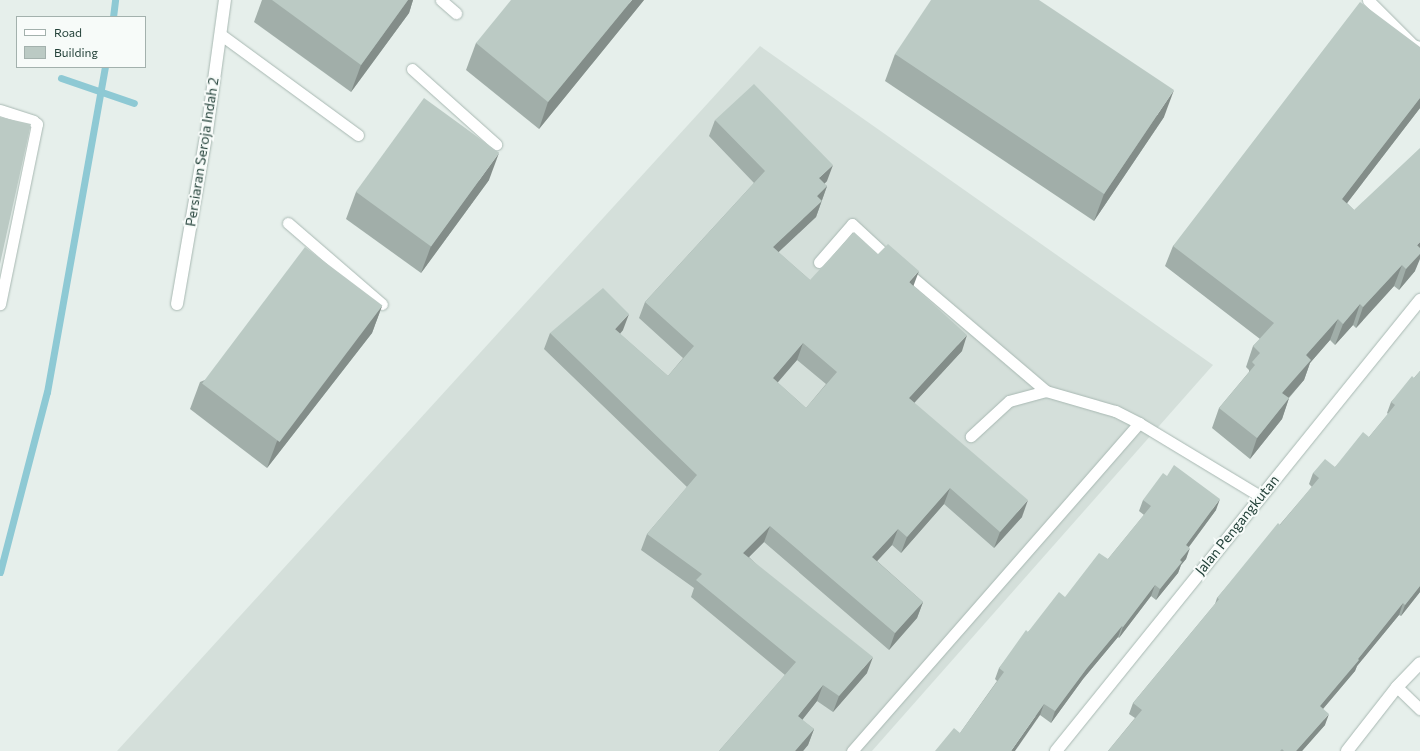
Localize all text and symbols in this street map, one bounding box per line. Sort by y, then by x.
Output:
legend [16,16,146,68]
text: Road [54,25,82,39]
text: Building [54,45,98,59]
street label: Persiaran Seroja Indah 2 [182,76,222,228]
street label: Jalan Pengangkutan [1192,472,1282,578]

